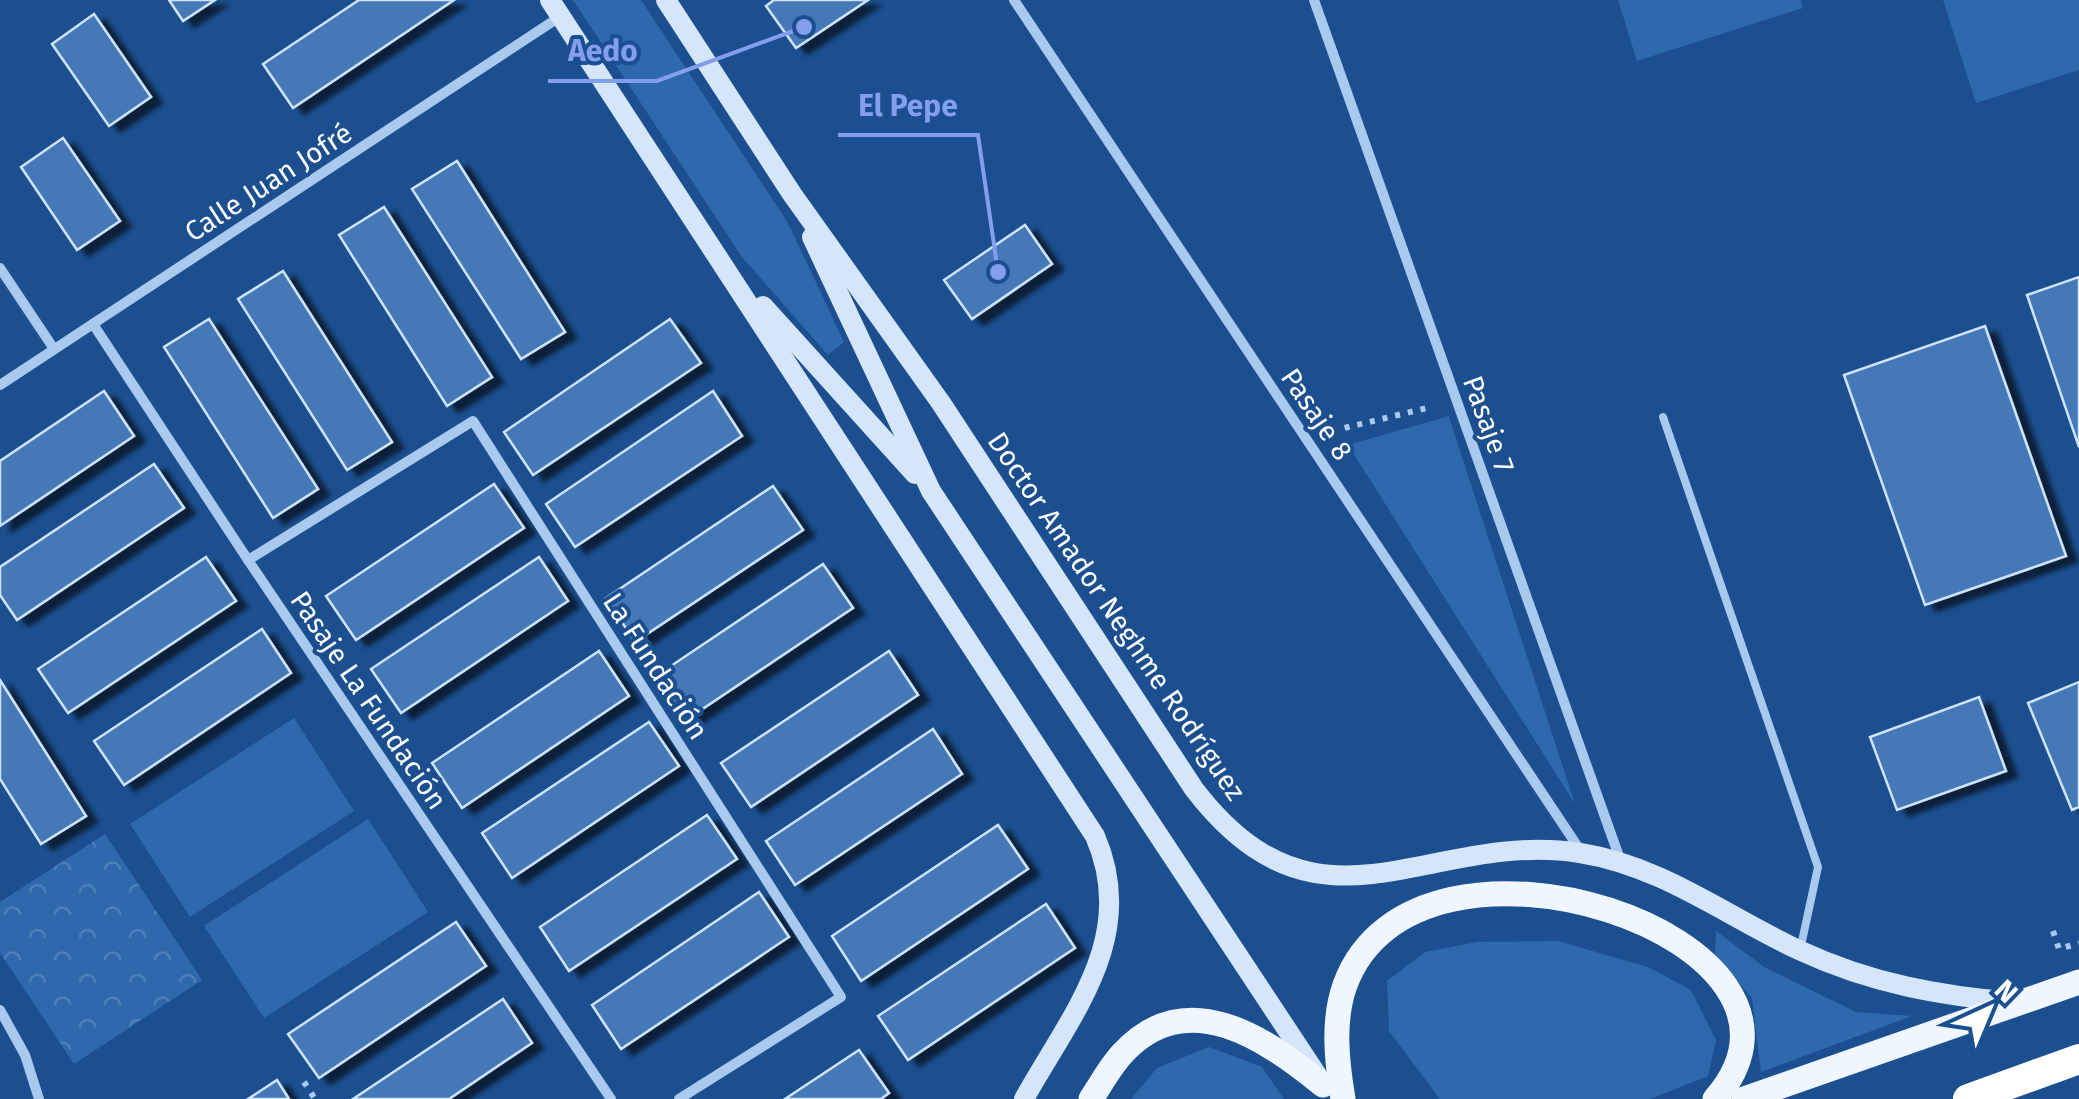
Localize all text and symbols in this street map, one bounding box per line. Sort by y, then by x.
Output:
callout: Aedo [548,21,657,81]
text: Aedo [567,33,638,69]
callout: El Pepe [838,75,978,135]
text: El Pepe [858,88,958,124]
street label: Calle Juan Jofré [178,116,358,249]
street label: Pasaje 8 [1274,362,1359,466]
street label: Pasaje 7 [1456,371,1521,477]
street label: Doctor Amador Neghme Rodríguez [981,426,1252,807]
street label: Pasaje La Fundación [283,585,454,816]
street label: La Fundación [596,587,715,746]
north arrow [1939,959,2039,1059]
text: N [1988,973,2024,1010]

